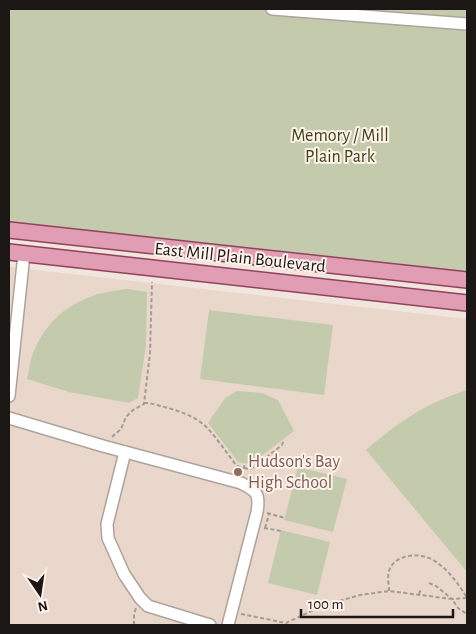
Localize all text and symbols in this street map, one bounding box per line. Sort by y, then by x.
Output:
park label: Memory / Mill Plain Park [291,127,389,166]
street label: East Mill Plain Boulevard [154,240,326,276]
place label: Hudson's Bay High School [248,453,340,492]
marker: Hudson's Bay High School [232,466,244,478]
north arrow [15,569,65,619]
scale bar [301,586,454,618]
text: 100 m [308,597,343,612]
text: N [36,598,49,614]

